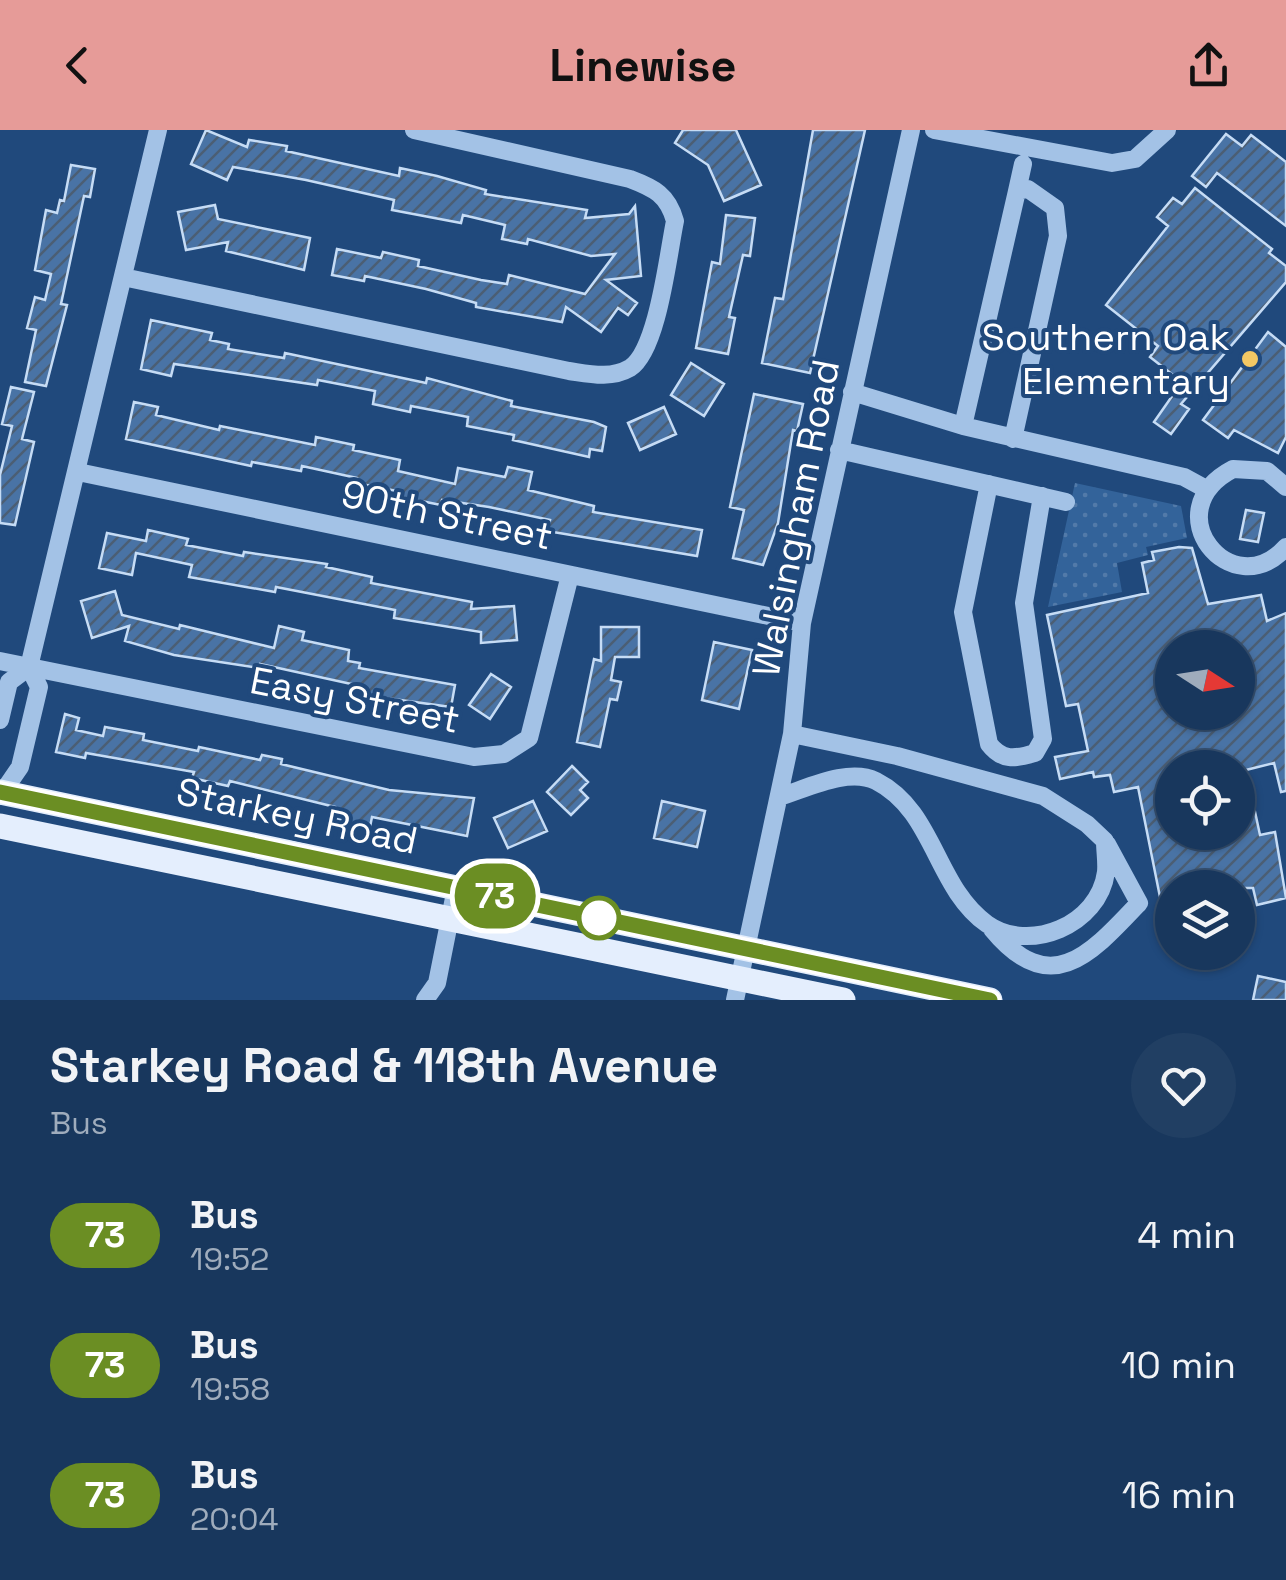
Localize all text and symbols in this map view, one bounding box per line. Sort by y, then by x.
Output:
text: Linewise [550,37,736,94]
icon: back [50,38,105,93]
icon: share [1181,38,1236,93]
place label: Southern Oak Elementary [982,313,1230,405]
marker: Southern Oak Elementary [1239,348,1261,370]
street label: Walsingham Road [742,355,850,681]
street label: 90th Street [337,469,557,561]
north arrow [1155,630,1255,730]
map controls [1155,630,1255,970]
street label: Easy Street [246,656,464,744]
button: locate [1155,750,1255,850]
street label: Starkey Road [172,767,422,865]
line badge: 73 [450,864,540,928]
button: layers [1155,870,1255,970]
text: 73 [475,874,515,918]
unlabelled marker [578,897,620,939]
button: heart [1131,1033,1236,1138]
text: Starkey Road & 118th Avenue [50,1035,718,1096]
text: Bus [50,1103,108,1143]
text: Bus [190,1191,259,1239]
text: 4 min [1137,1211,1236,1259]
text: 73 [85,1213,125,1257]
text: 19:52 [190,1239,269,1279]
text: Bus [190,1321,259,1369]
text: 10 min [1121,1341,1236,1389]
text: 73 [85,1343,125,1387]
text: 19:58 [190,1369,270,1409]
text: Bus [190,1451,259,1499]
text: 16 min [1122,1471,1236,1519]
text: 73 [85,1473,125,1517]
text: 20:04 [190,1499,278,1539]

